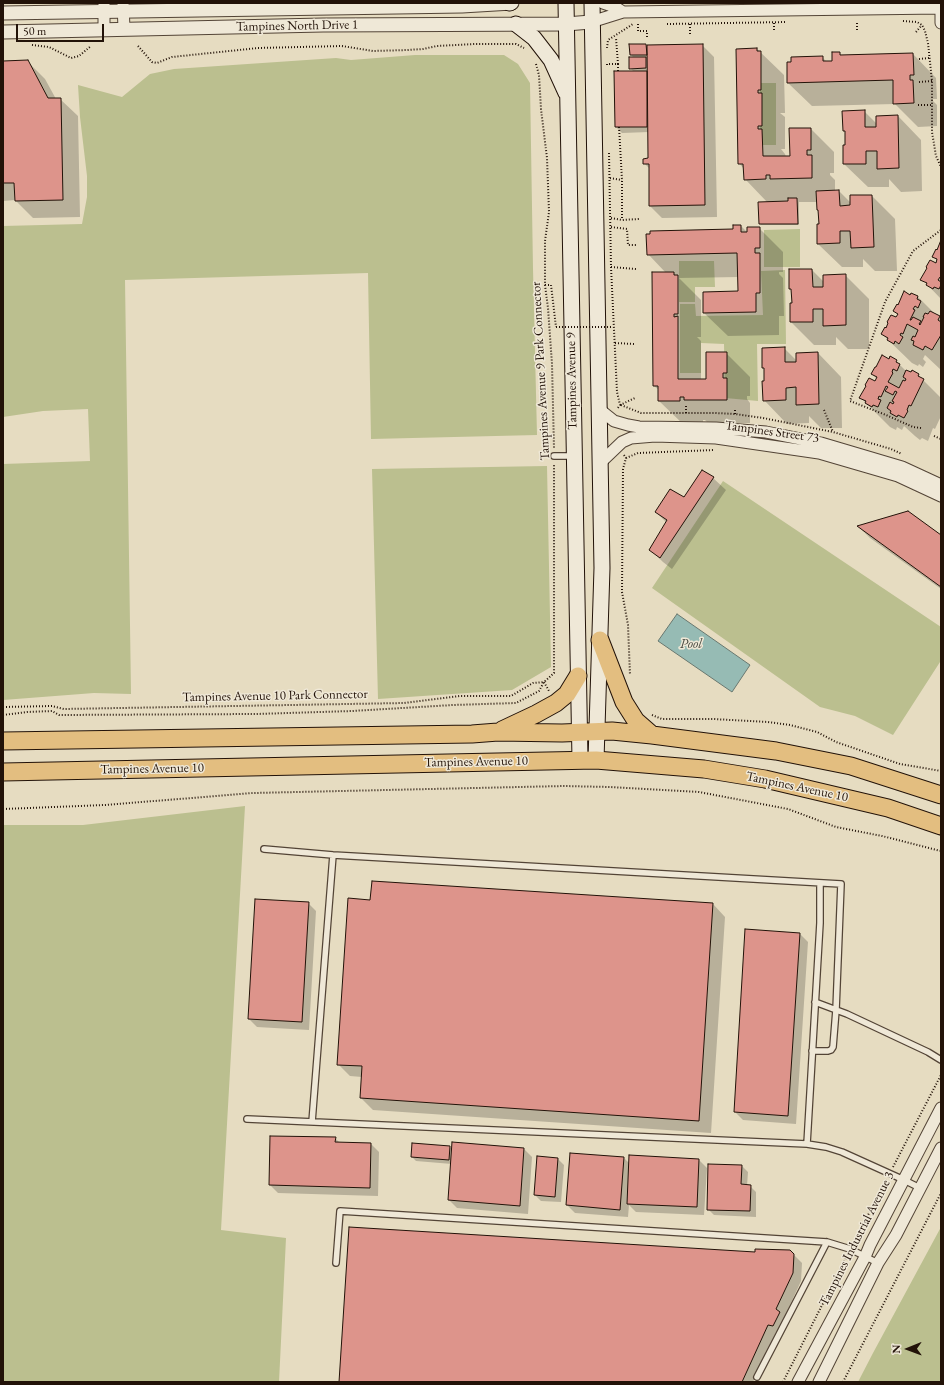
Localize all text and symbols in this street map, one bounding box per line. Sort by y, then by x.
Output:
scale bar [18,16,106,42]
street label: Tampines North Drive 1 [236,17,358,35]
text: 50 m [23,23,46,39]
street label: Tampines Avenue 9 Park Connector [529,281,553,461]
street label: Tampines Avenue 9 [563,332,581,430]
street label: Tampines Street 73 [724,418,820,446]
water label: Pool [680,636,702,652]
street label: Tampines Avenue 10 Park Connector [182,687,368,705]
street label: Tampines Avenue 10 [424,753,528,771]
street label: Tampines Avenue 10 [100,760,204,778]
street label: Tampines Avenue 10 [745,769,849,805]
street label: Tampines Industrial Avenue 3 [816,1169,898,1309]
north arrow [888,1329,928,1369]
text: N [889,1345,903,1354]

